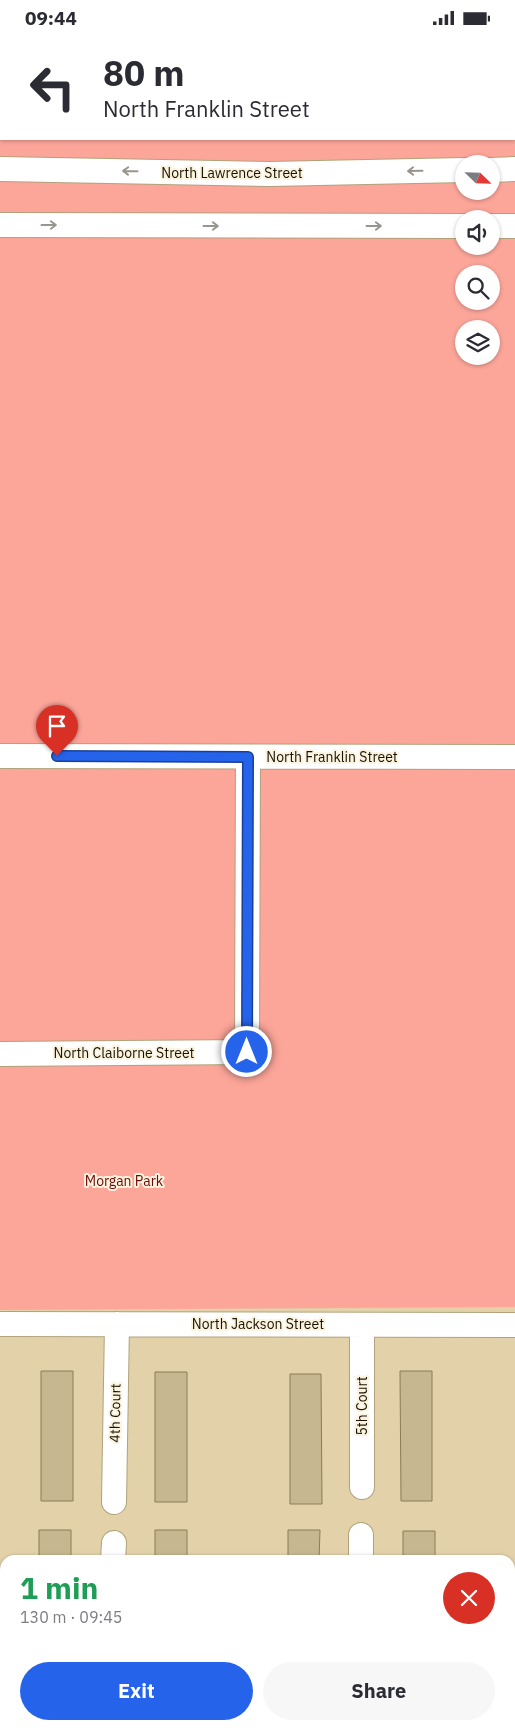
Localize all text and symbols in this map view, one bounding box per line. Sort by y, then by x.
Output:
text: 09:44 [25,6,77,30]
text: 80 m [103,50,185,96]
icon: left [20,55,85,120]
text: North Franklin Street [103,94,310,123]
north arrow [455,155,500,200]
map controls [455,155,500,365]
street label: North Lawrence Street [161,164,303,182]
one-way arrow [407,166,424,176]
one-way arrow [122,167,138,176]
button: sound [455,210,500,255]
one-way arrow [40,220,56,230]
one-way arrow [202,221,219,231]
one-way arrow [365,221,381,231]
button: search [455,265,500,310]
button: layers [455,320,500,365]
pin [36,705,78,756]
icon: arrive [43,712,71,740]
street label: North Franklin Street [266,748,398,766]
position arrow [220,1025,272,1077]
street label: North Claiborne Street [53,1044,195,1062]
park label: Morgan Park [85,1172,164,1190]
street label: North Jackson Street [192,1315,324,1333]
street label: 5th Court [353,1376,371,1436]
street label: 4th Court [105,1383,125,1443]
text: 1 min [20,1568,98,1607]
button: close [443,1572,495,1624]
text: 130 m · 09:45 [20,1607,122,1627]
button: Exit [20,1662,253,1720]
button: Share [263,1662,495,1720]

